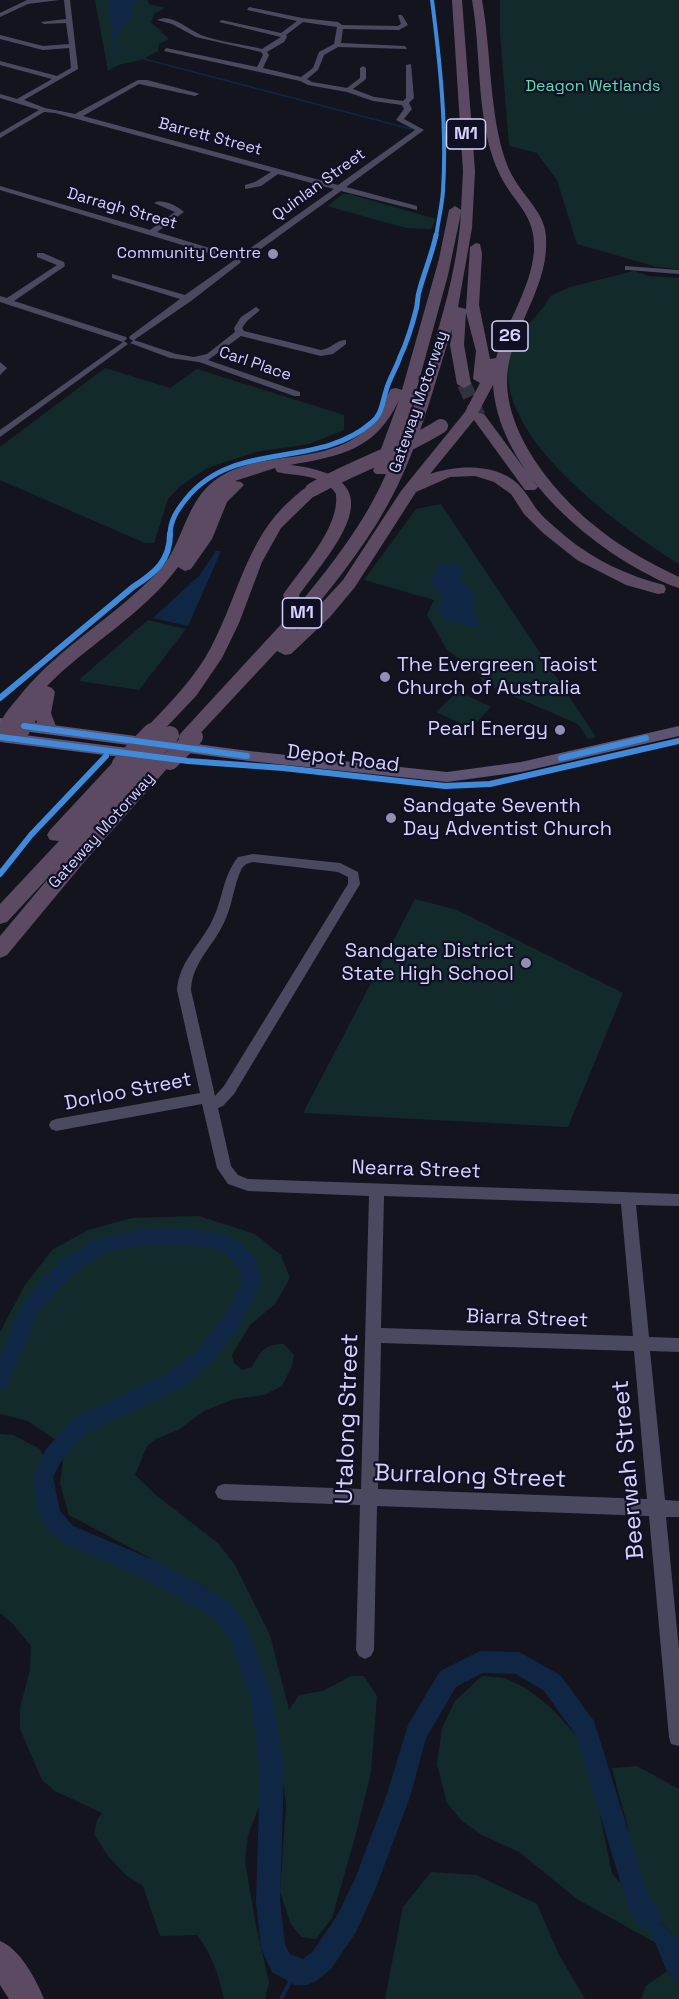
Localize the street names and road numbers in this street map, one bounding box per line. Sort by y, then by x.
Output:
street label: Barrett Street [156,114,264,160]
road number: M1 [446,119,486,149]
street label: Quinlan Street [269,145,369,225]
street label: Darragh Street [65,184,179,234]
road number: 26 [492,321,528,351]
street label: Gateway Motorway [386,328,452,476]
street label: Carl Place [216,343,294,385]
road number: M1 [282,598,322,628]
street label: Depot Road [285,740,401,778]
street label: Gateway Motorway [45,769,159,893]
street label: Dorloo Street [62,1068,194,1116]
street label: Nearra Street [351,1156,481,1184]
street label: Biarra Street [466,1305,588,1333]
street label: Utalong Street [331,1333,365,1505]
street label: Beerwah Street [607,1379,651,1561]
street label: Burralong Street [373,1459,567,1495]

